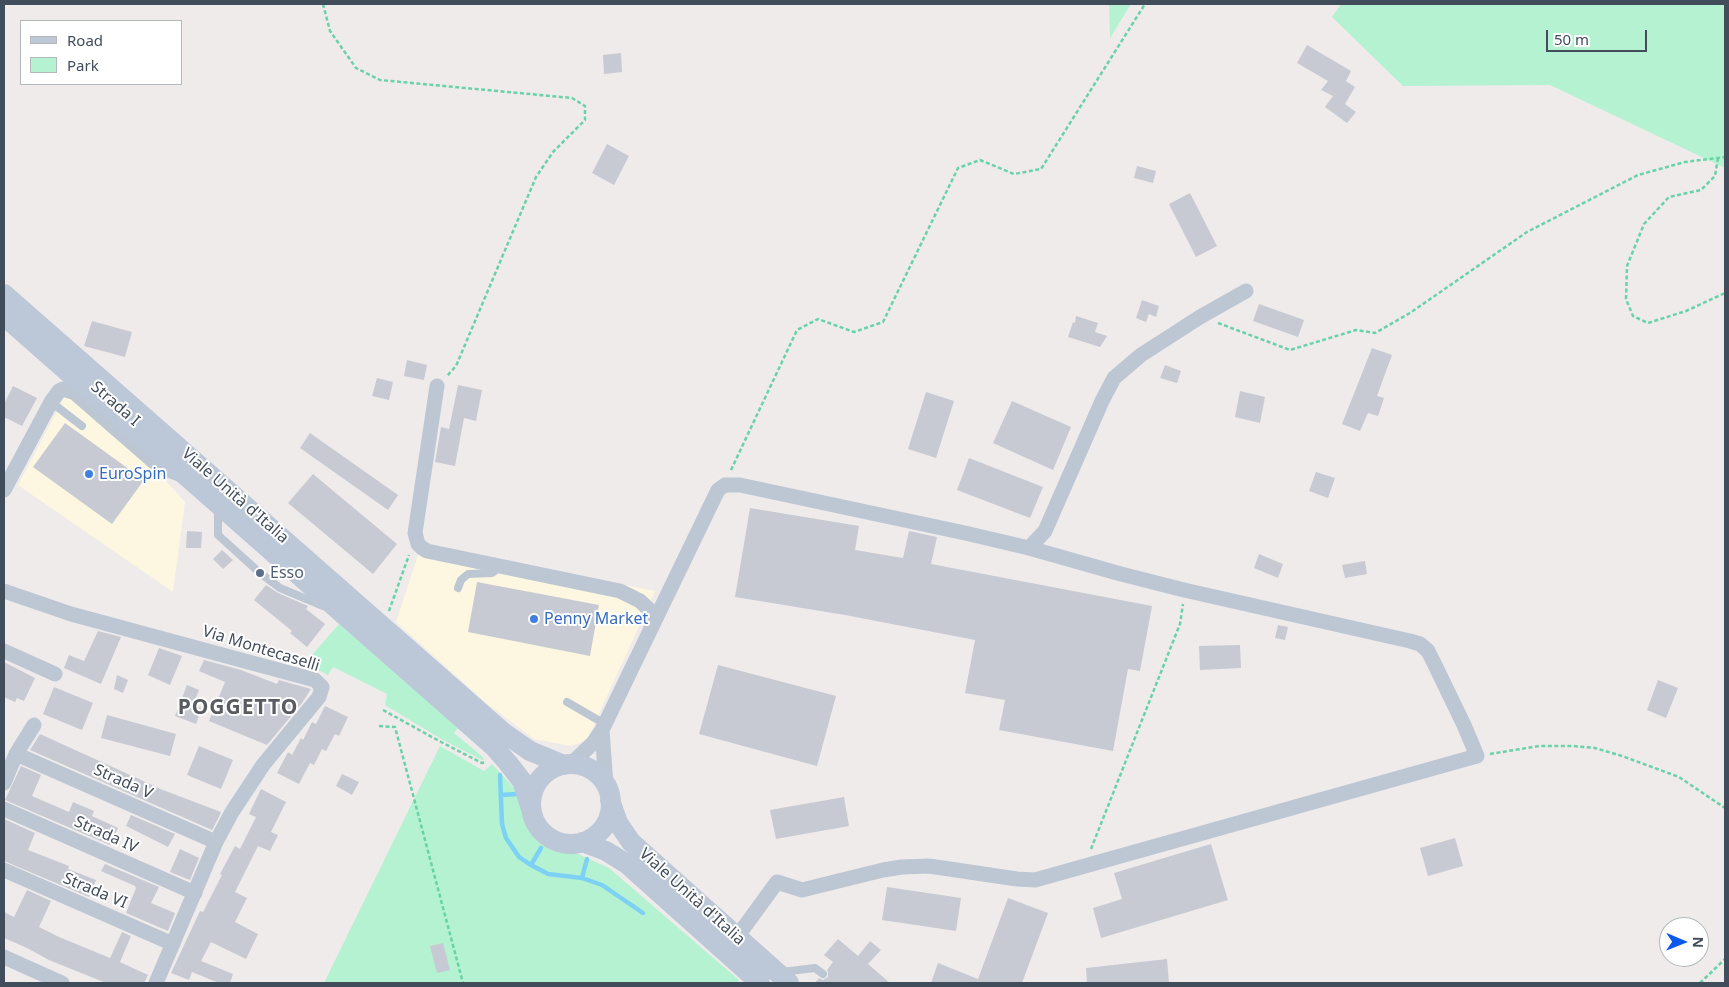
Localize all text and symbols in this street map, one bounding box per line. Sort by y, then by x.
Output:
legend [20,20,182,85]
scale bar [1549,20,1650,52]
text: 50 m [1554,29,1589,49]
text: Road [67,30,103,50]
text: Park [67,55,99,75]
street label: Strada I [87,378,143,430]
street label: Viale Unità d'Italia [178,444,292,548]
place label: EuroSpin [99,464,166,484]
marker: EuroSpin [83,468,95,480]
place label: Esso [270,563,304,583]
marker: Esso [254,567,266,579]
place label: Penny Market [544,609,648,629]
marker: Penny Market [528,613,540,625]
street label: Via Montecaselli [200,622,322,676]
district label: POGGETTO [177,695,299,721]
street label: Strada V [91,761,155,803]
street label: Strada IV [71,812,141,858]
street label: Viale Unità d'Italia [635,845,749,949]
street label: Strada VI [60,869,130,913]
north arrow [1659,917,1709,967]
text: N [1689,936,1708,948]

